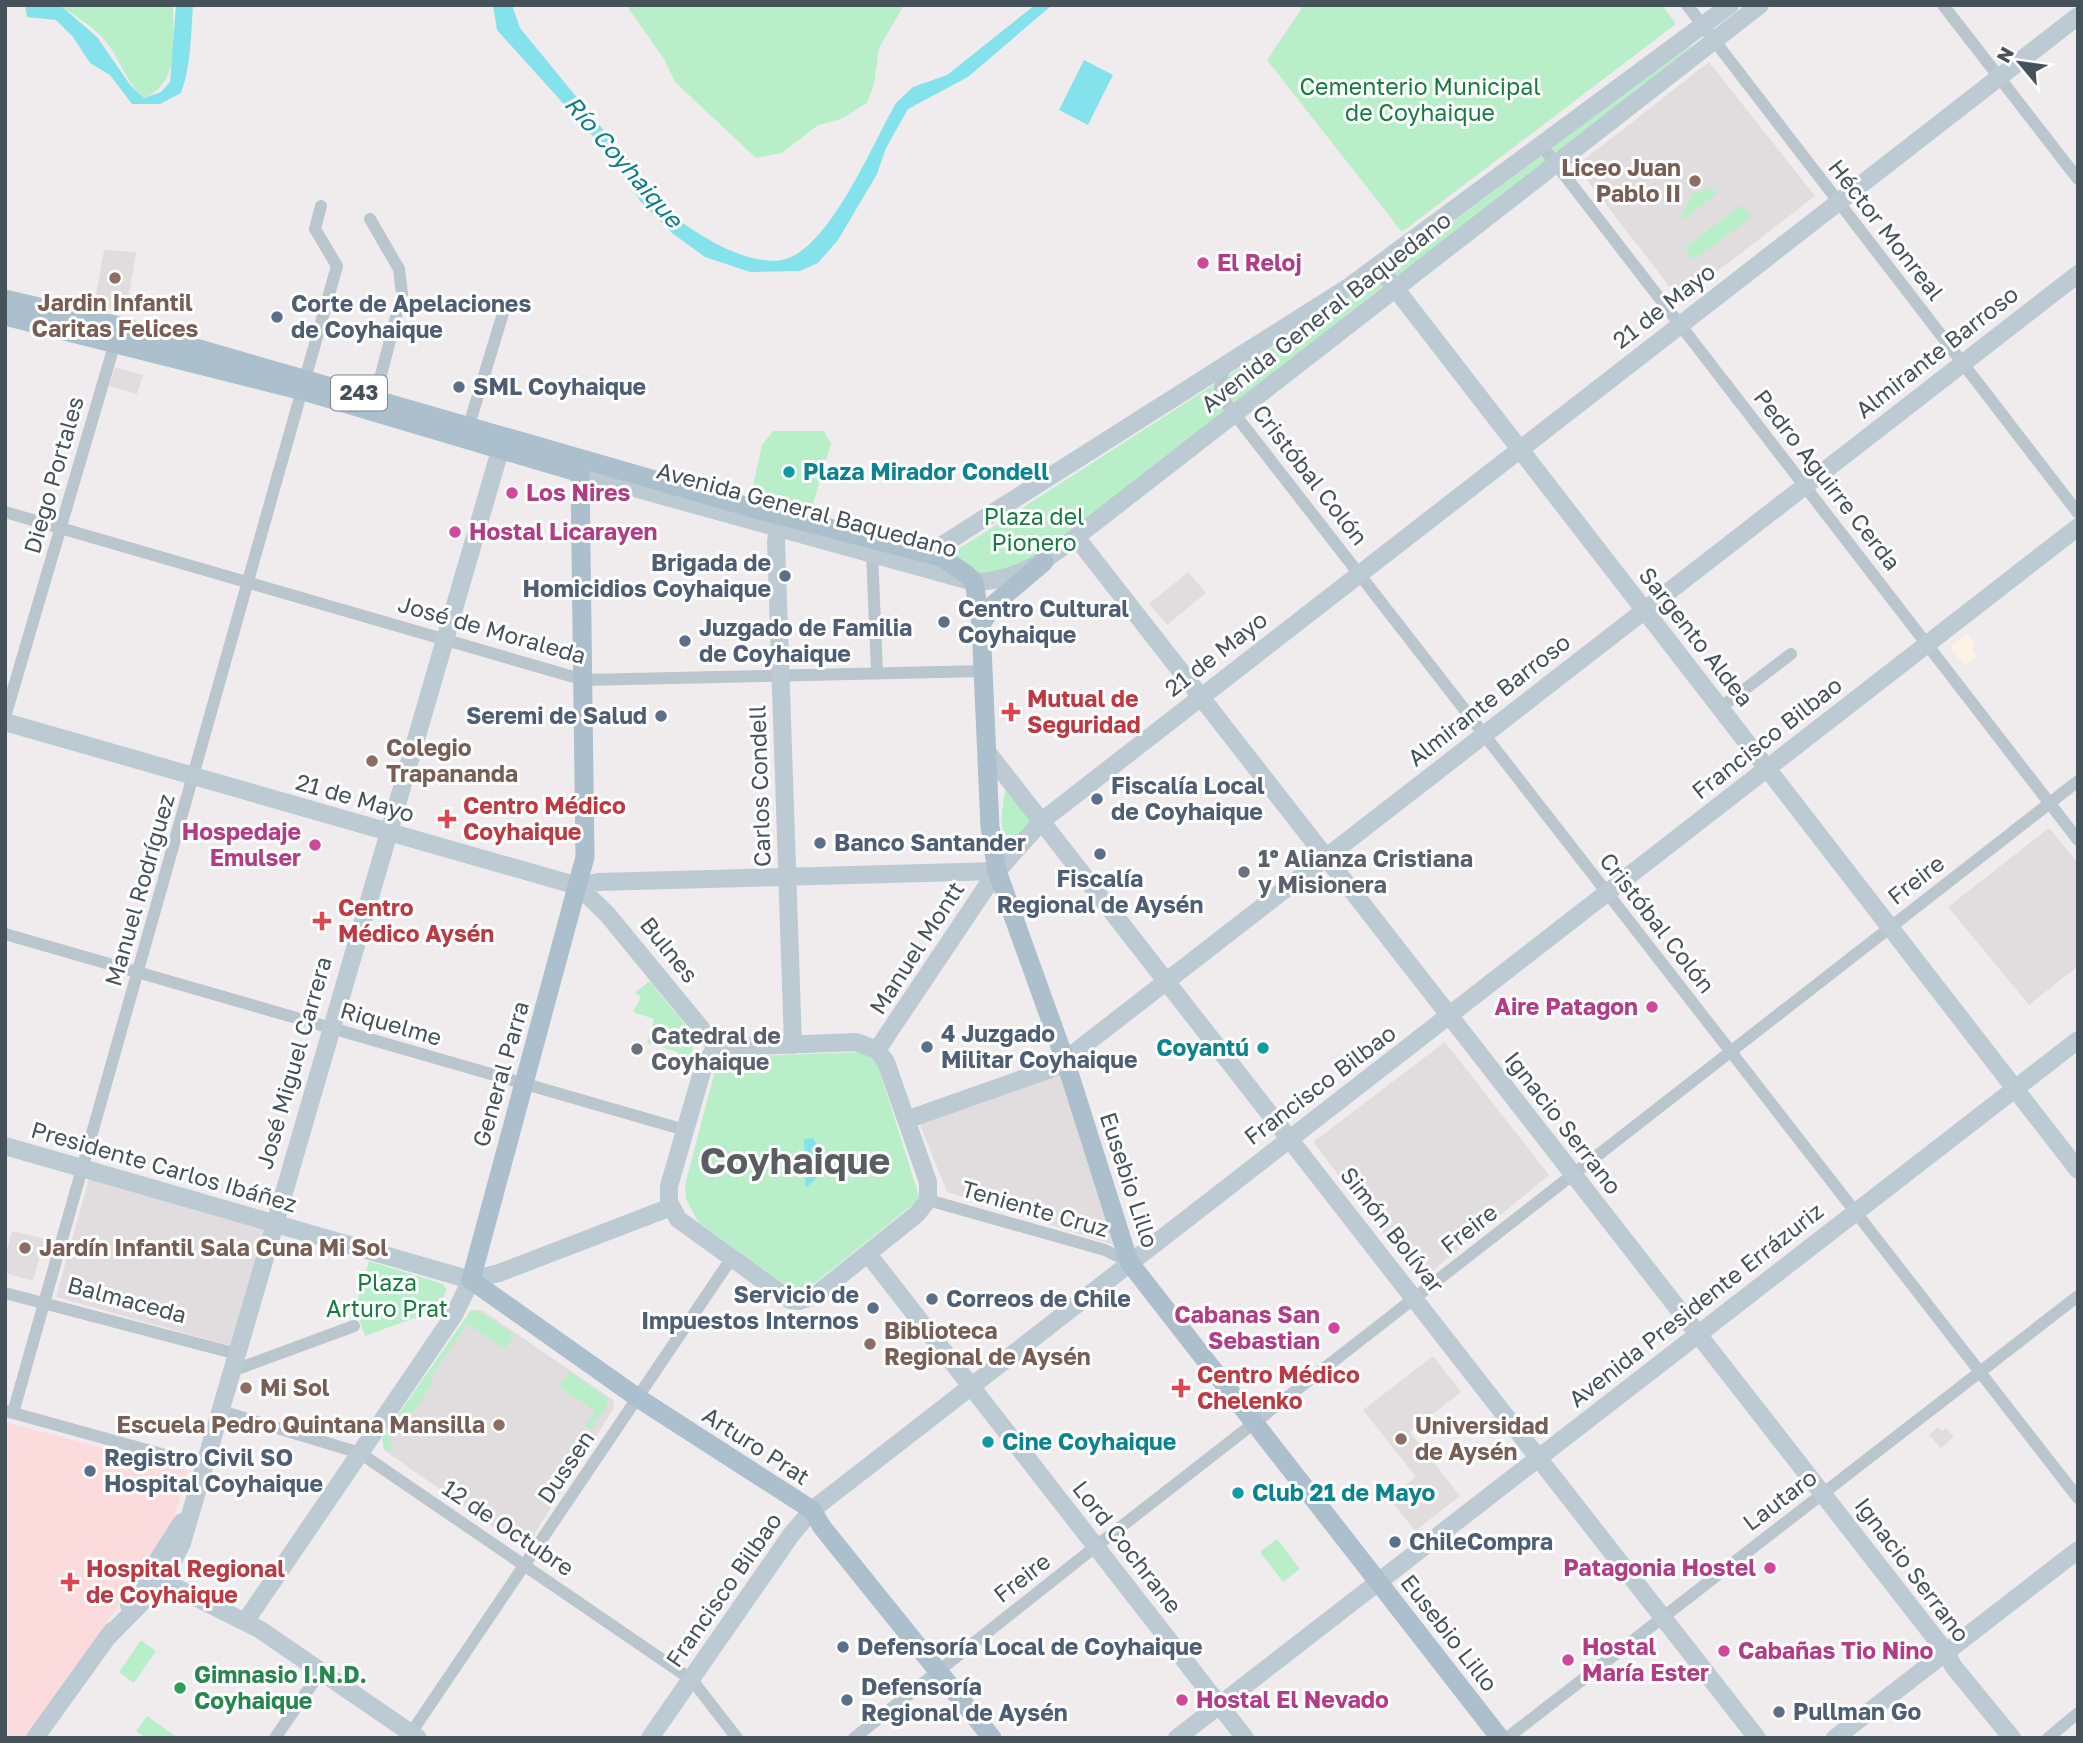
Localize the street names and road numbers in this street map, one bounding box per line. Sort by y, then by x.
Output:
street label: Héctor Monreal [1823,153,1951,305]
street label: Avenida General Baquedano [1195,205,1456,418]
street label: 21 de Mayo [1607,257,1720,354]
street label: Almirante Barroso [1849,279,2023,423]
road number: 243 [331,376,387,410]
street label: Pedro Aguirre Cerda [1749,383,1907,575]
street label: Diego Portales [17,393,89,557]
street label: Cristóbal Colón [1247,398,1374,550]
street label: Avenida General Baquedano [654,455,960,563]
street label: Sargento Aldea [1634,561,1760,712]
street label: José de Moraleda [395,589,589,669]
street label: 21 de Mayo [1159,605,1272,702]
street label: Almirante Barroso [1401,627,1575,771]
street label: Francisco Bilbao [1686,670,1847,804]
street label: Carlos Condell [742,704,776,868]
street label: 21 de Mayo [293,767,418,827]
street label: Manuel Rodríguez [98,790,180,989]
street label: Cristóbal Colón [1594,846,1721,998]
street label: Freire [1882,848,1949,910]
street label: Manuel Montt [863,876,970,1019]
street label: Bulnes [635,911,705,988]
street label: José Miguel Carrera [249,953,337,1172]
street label: Riquelme [337,995,445,1051]
street label: General Parra [466,998,534,1150]
street label: Francisco Bilbao [1238,1018,1401,1150]
street label: Ignacio Serrano [1499,1045,1628,1199]
street label: Eusebio Lillo [1095,1108,1165,1251]
street label: Presidente Carlos Ibáñez [28,1115,300,1217]
street label: Simón Bolívar [1335,1161,1451,1298]
street label: Teniente Cruz [959,1174,1112,1242]
street label: Avenida Presidente Errázuriz [1562,1196,1828,1412]
street label: Freire [1435,1197,1502,1259]
street label: Balmaceda [65,1270,190,1328]
street label: Arturo Prat [698,1400,815,1490]
street label: Dussen [531,1425,600,1508]
street label: Lautaro [1737,1462,1822,1536]
street label: 12 de Octubre [438,1473,580,1581]
street label: Lord Cochrane [1067,1474,1188,1618]
street label: Ignacio Serrano [1849,1492,1976,1647]
street label: Francisco Bilbao [659,1507,787,1672]
street label: Freire [988,1546,1055,1608]
street label: Eusebio Lillo [1395,1568,1504,1697]

